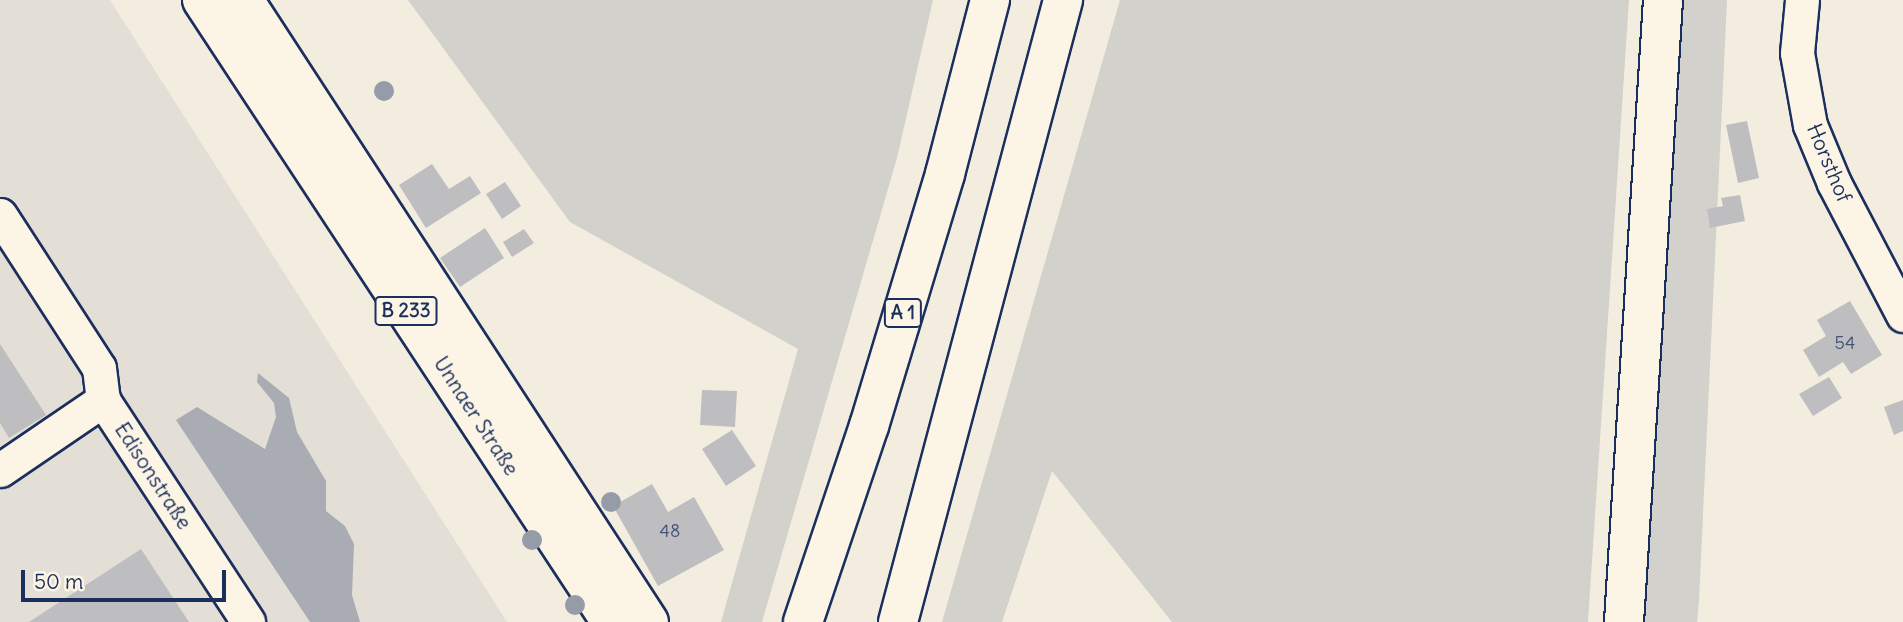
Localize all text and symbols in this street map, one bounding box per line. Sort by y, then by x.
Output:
street label: Horsthof [1801,120,1857,206]
road number: B 233 [374,296,438,326]
road number: A 1 [884,298,922,328]
house number: 54 [1835,332,1855,354]
street label: Unnaer Straße [428,352,524,480]
street label: Edisonstraße [109,418,197,534]
house number: 48 [660,520,680,542]
scale bar [24,556,229,600]
text: 50 m [34,568,83,595]

